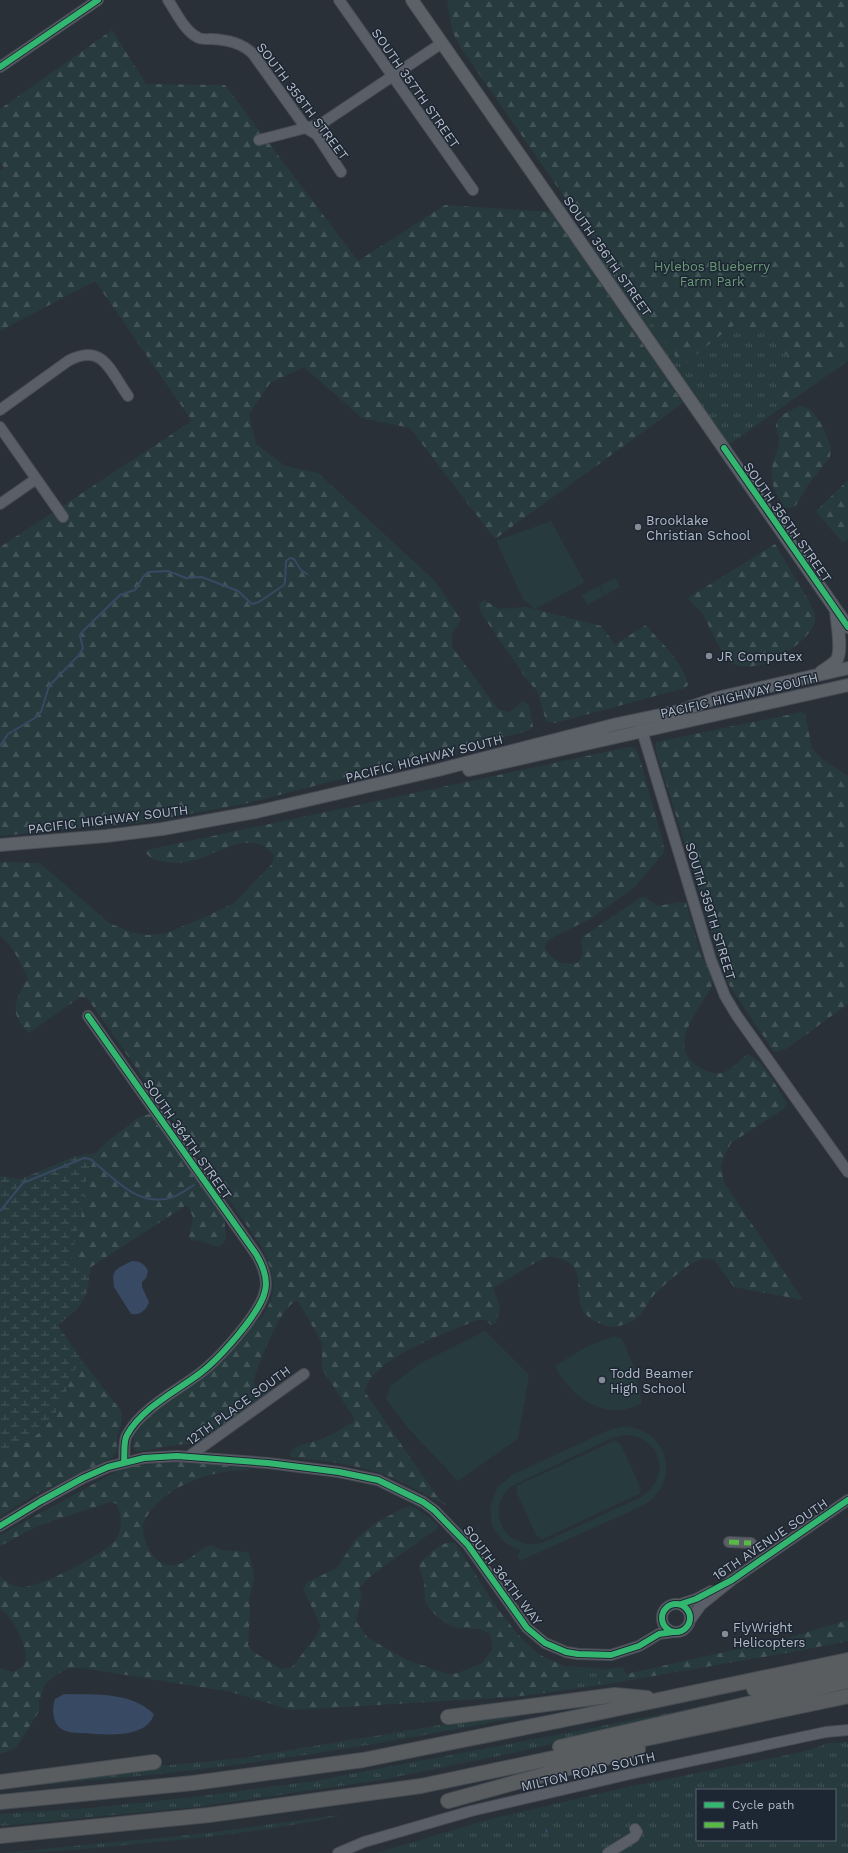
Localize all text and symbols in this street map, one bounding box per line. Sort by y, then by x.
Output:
street label: SOUTH 357TH STREET [369,26,463,151]
street label: SOUTH 358TH STREET [254,40,352,163]
street label: SOUTH 356TH STREET [560,193,655,319]
park label: Hylebos Blueberry Farm Park [654,259,770,289]
street label: SOUTH 356TH STREET [740,459,835,585]
place label: Brooklake Christian School [646,513,751,543]
marker: Brooklake Christian School [633,522,643,532]
place label: JR Computex [717,649,802,664]
marker: JR Computex [704,651,714,661]
street label: PACIFIC HIGHWAY SOUTH [659,670,819,721]
street label: PACIFIC HIGHWAY SOUTH [344,732,504,785]
street label: PACIFIC HIGHWAY SOUTH [27,802,189,837]
street label: SOUTH 359TH STREET [682,841,739,982]
street label: SOUTH 364TH STREET [140,1076,235,1202]
street label: 12TH PLACE SOUTH [183,1363,293,1448]
place label: Todd Beamer High School [610,1366,694,1396]
marker: Todd Beamer High School [597,1375,607,1385]
street label: 16TH AVENUE SOUTH [710,1495,830,1583]
street label: SOUTH 364TH WAY [460,1523,545,1629]
place label: FlyWright Helicopters [733,1620,805,1650]
marker: FlyWright Helicopters [720,1629,730,1639]
street label: MILTON ROAD SOUTH [520,1749,657,1794]
legend [696,1789,836,1841]
text: Cycle path [732,1798,794,1812]
text: Path [732,1818,758,1832]

